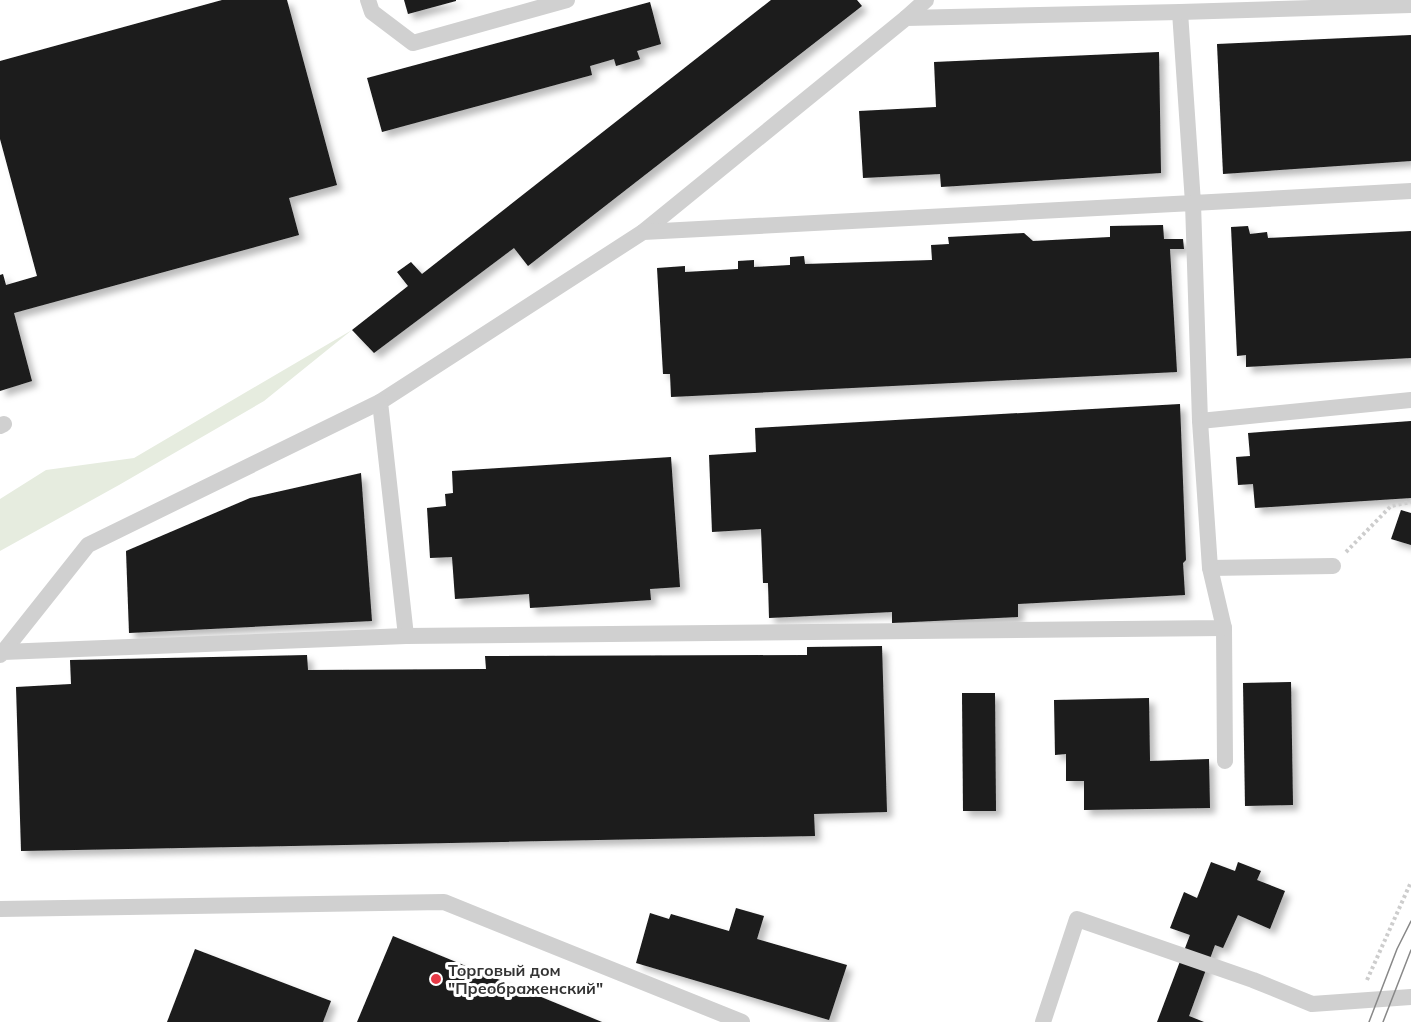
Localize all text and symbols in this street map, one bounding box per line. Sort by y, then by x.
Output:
place label: Торговый дом "Преображенский" [448,960,603,998]
marker: Торговый дом "Преображенский" [429,972,443,986]

